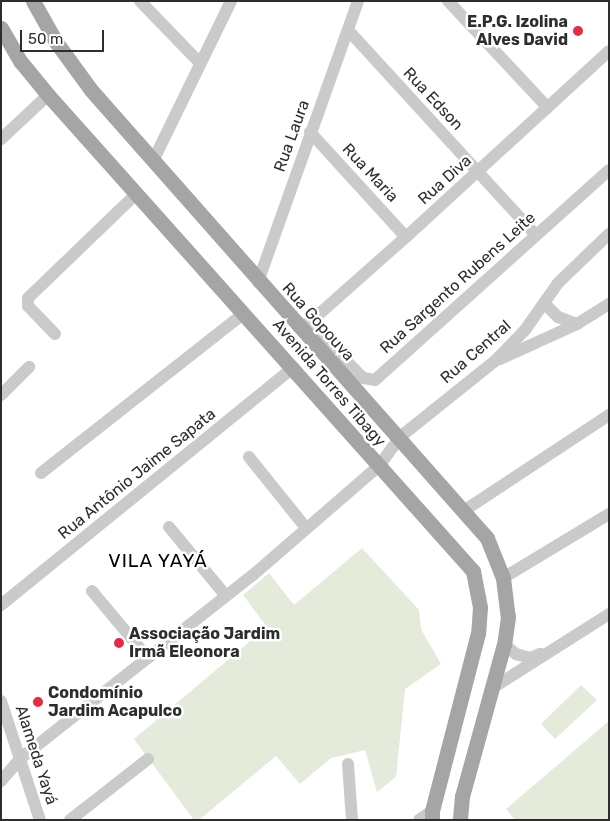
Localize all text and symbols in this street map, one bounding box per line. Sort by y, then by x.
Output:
place label: E.P.G. Izolina Alves David [467,12,568,50]
scale bar [22,20,106,52]
marker: E.P.G. Izolina Alves David [572,25,584,37]
text: 50 m [28,30,63,48]
street label: Rua Edson [399,64,467,134]
street label: Rua Laura [270,97,314,175]
street label: Rua Maria [338,140,402,206]
street label: Rua Diva [414,151,476,209]
street label: Rua Sargento Rubens Leite [376,208,540,358]
street label: Rua Gopouva [278,279,358,365]
street label: Avenida Torres Tibagy [268,315,390,451]
street label: Rua Central [437,316,515,388]
street label: Rua Antônio Jaime Sapata [54,404,220,544]
district label: VILA YAYÁ [107,550,209,572]
place label: Associação Jardim Irmã Eleonora [129,624,280,662]
marker: Associação Jardim Irmã Eleonora [113,637,125,649]
place label: Condomínio Jardim Acapulco [48,683,182,721]
marker: Condomínio Jardim Acapulco [32,696,44,708]
street label: Alameda Yayá [11,703,61,807]

